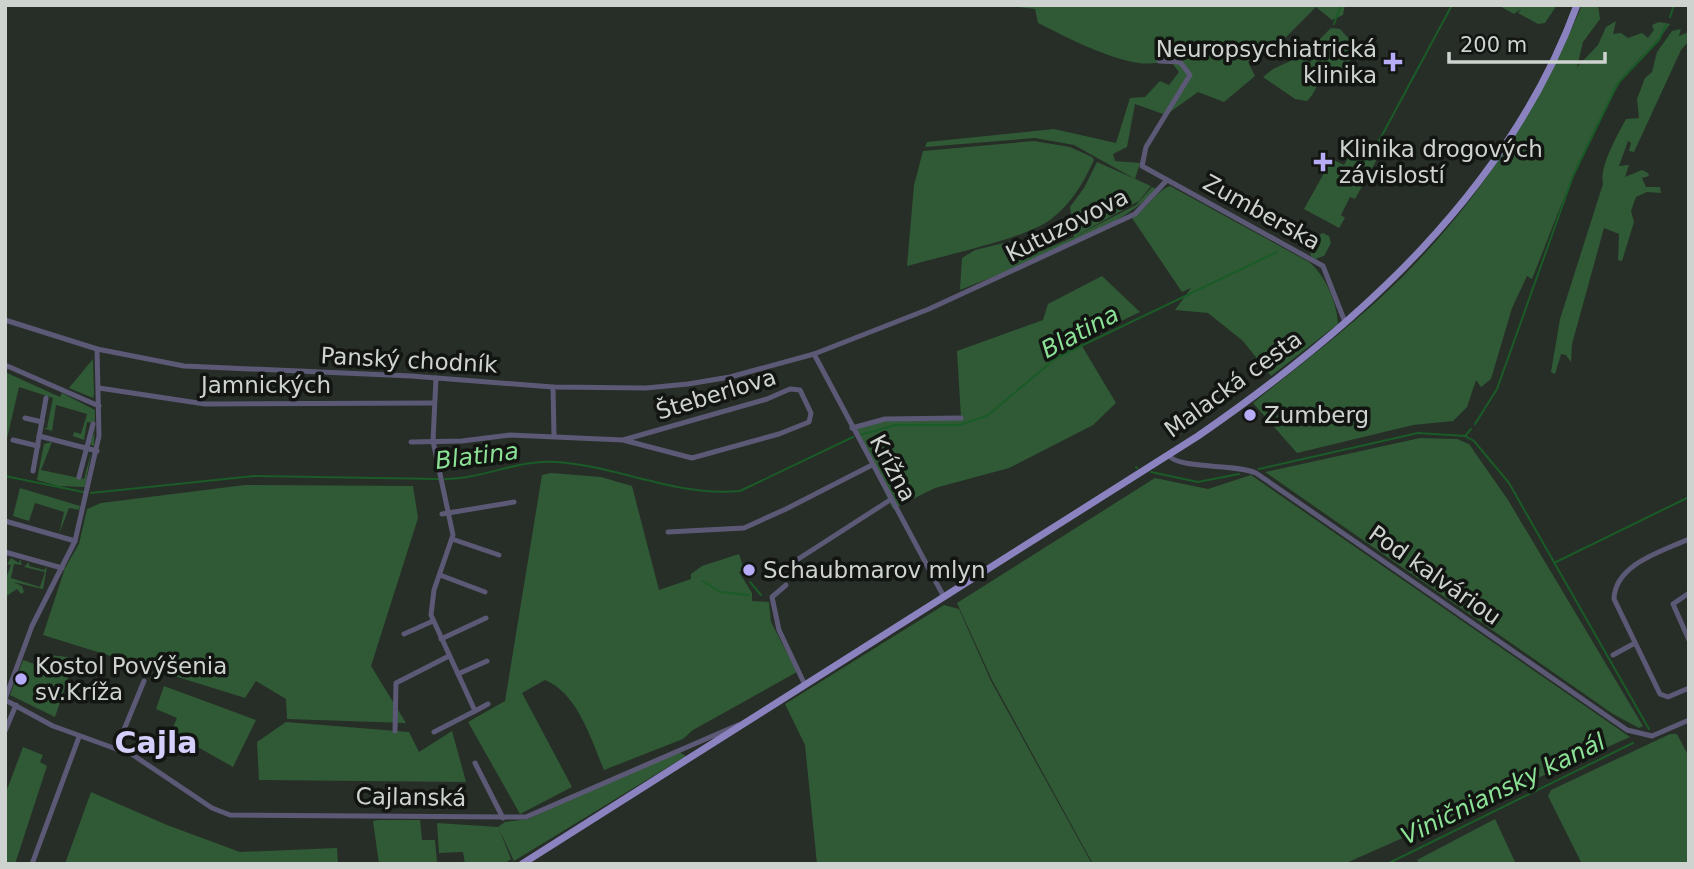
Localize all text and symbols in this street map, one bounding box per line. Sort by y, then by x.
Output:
scale bar [1449,21,1605,65]
text: 200 m [1460,33,1527,57]
place label: Neuropsychiatrická klinika [1156,36,1377,88]
marker: Neuropsychiatrická klinika [1383,52,1403,72]
place label: Klinika drogových závislostí [1339,136,1543,188]
marker: Klinika drogových závislostí [1313,152,1333,172]
street label: Zumberska [1199,169,1325,255]
street label: Kutuzovova [1002,183,1132,267]
water label: Blatina [1036,300,1124,364]
street label: Malacká cesta [1159,325,1307,443]
street label: Panský chodník [320,342,499,378]
street label: Šteberlova [653,362,779,425]
street label: Jamnických [199,372,331,398]
place label: Zumberg [1264,402,1369,428]
marker: Zumberg [1242,407,1258,423]
street label: Krížna [865,430,921,506]
water label: Blatina [434,437,520,475]
street label: Pod kalváriou [1364,520,1506,630]
place label: Schaubmarov mlyn [763,557,986,583]
marker: Schaubmarov mlyn [741,562,757,578]
place label: Kostol Povýšenia sv.Kríža [35,653,227,705]
marker: Kostol Povýšenia sv.Kríža [13,671,29,687]
district label: Cajla [114,725,198,760]
water label: Viničniansky kanál [1396,727,1610,851]
street label: Cajlanská [355,783,467,811]

